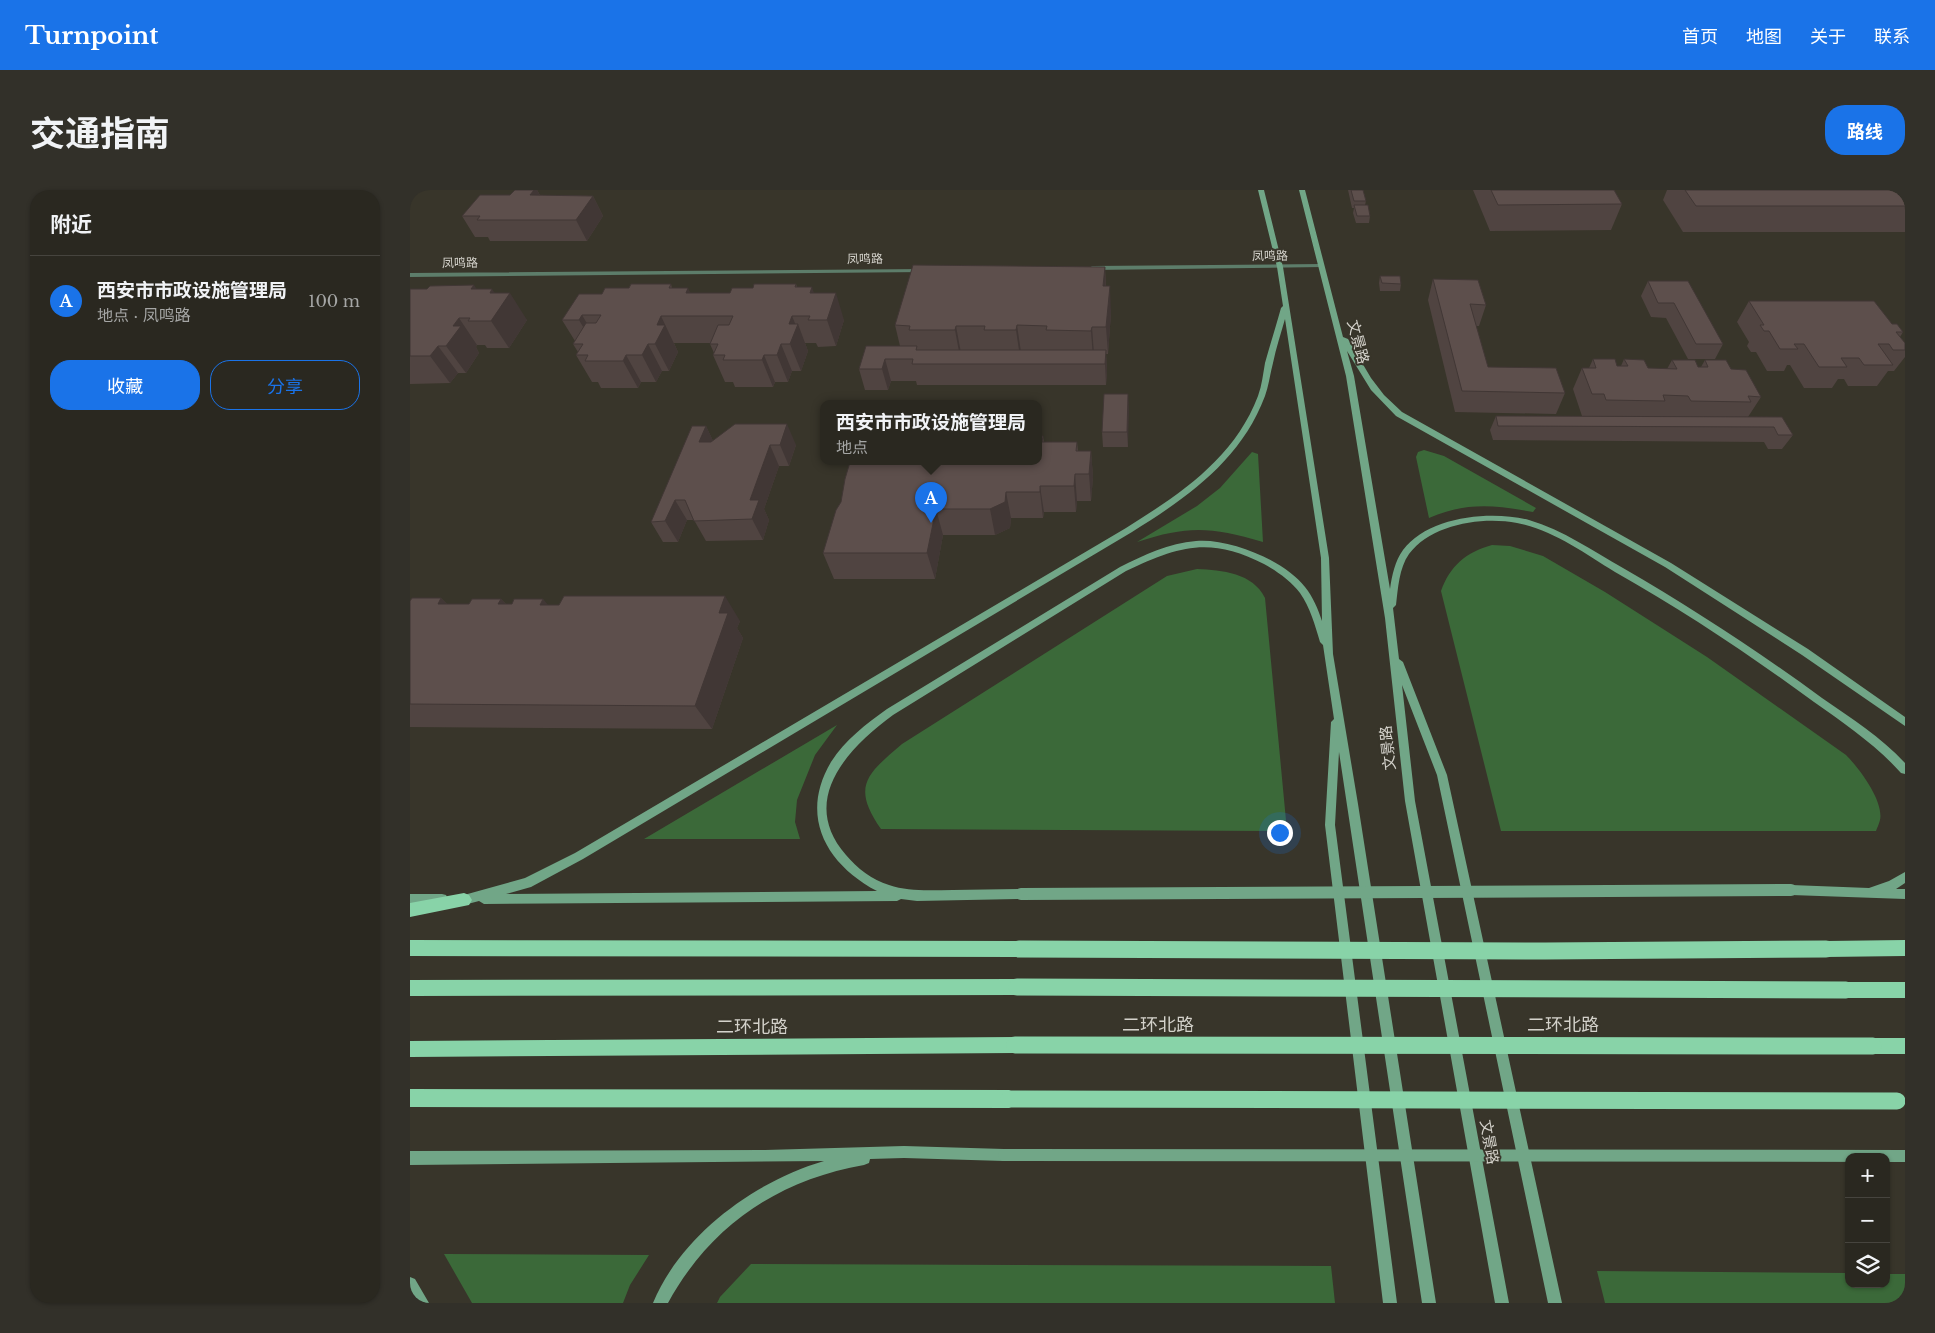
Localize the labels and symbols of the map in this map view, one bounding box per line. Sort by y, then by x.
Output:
street label: 凤鸣路 [1252,248,1288,263]
street label: 凤鸣路 [847,251,883,266]
street label: 凤鸣路 [442,255,478,270]
street label: 文景路 [1343,318,1373,366]
pin: A [915,482,947,523]
street label: 文景路 [1376,725,1399,771]
your location [1267,820,1293,846]
street label: 二环北路 [1122,1014,1194,1036]
street label: 二环北路 [1527,1014,1599,1036]
street label: 二环北路 [716,1016,788,1038]
street label: 文景路 [1476,1118,1503,1166]

